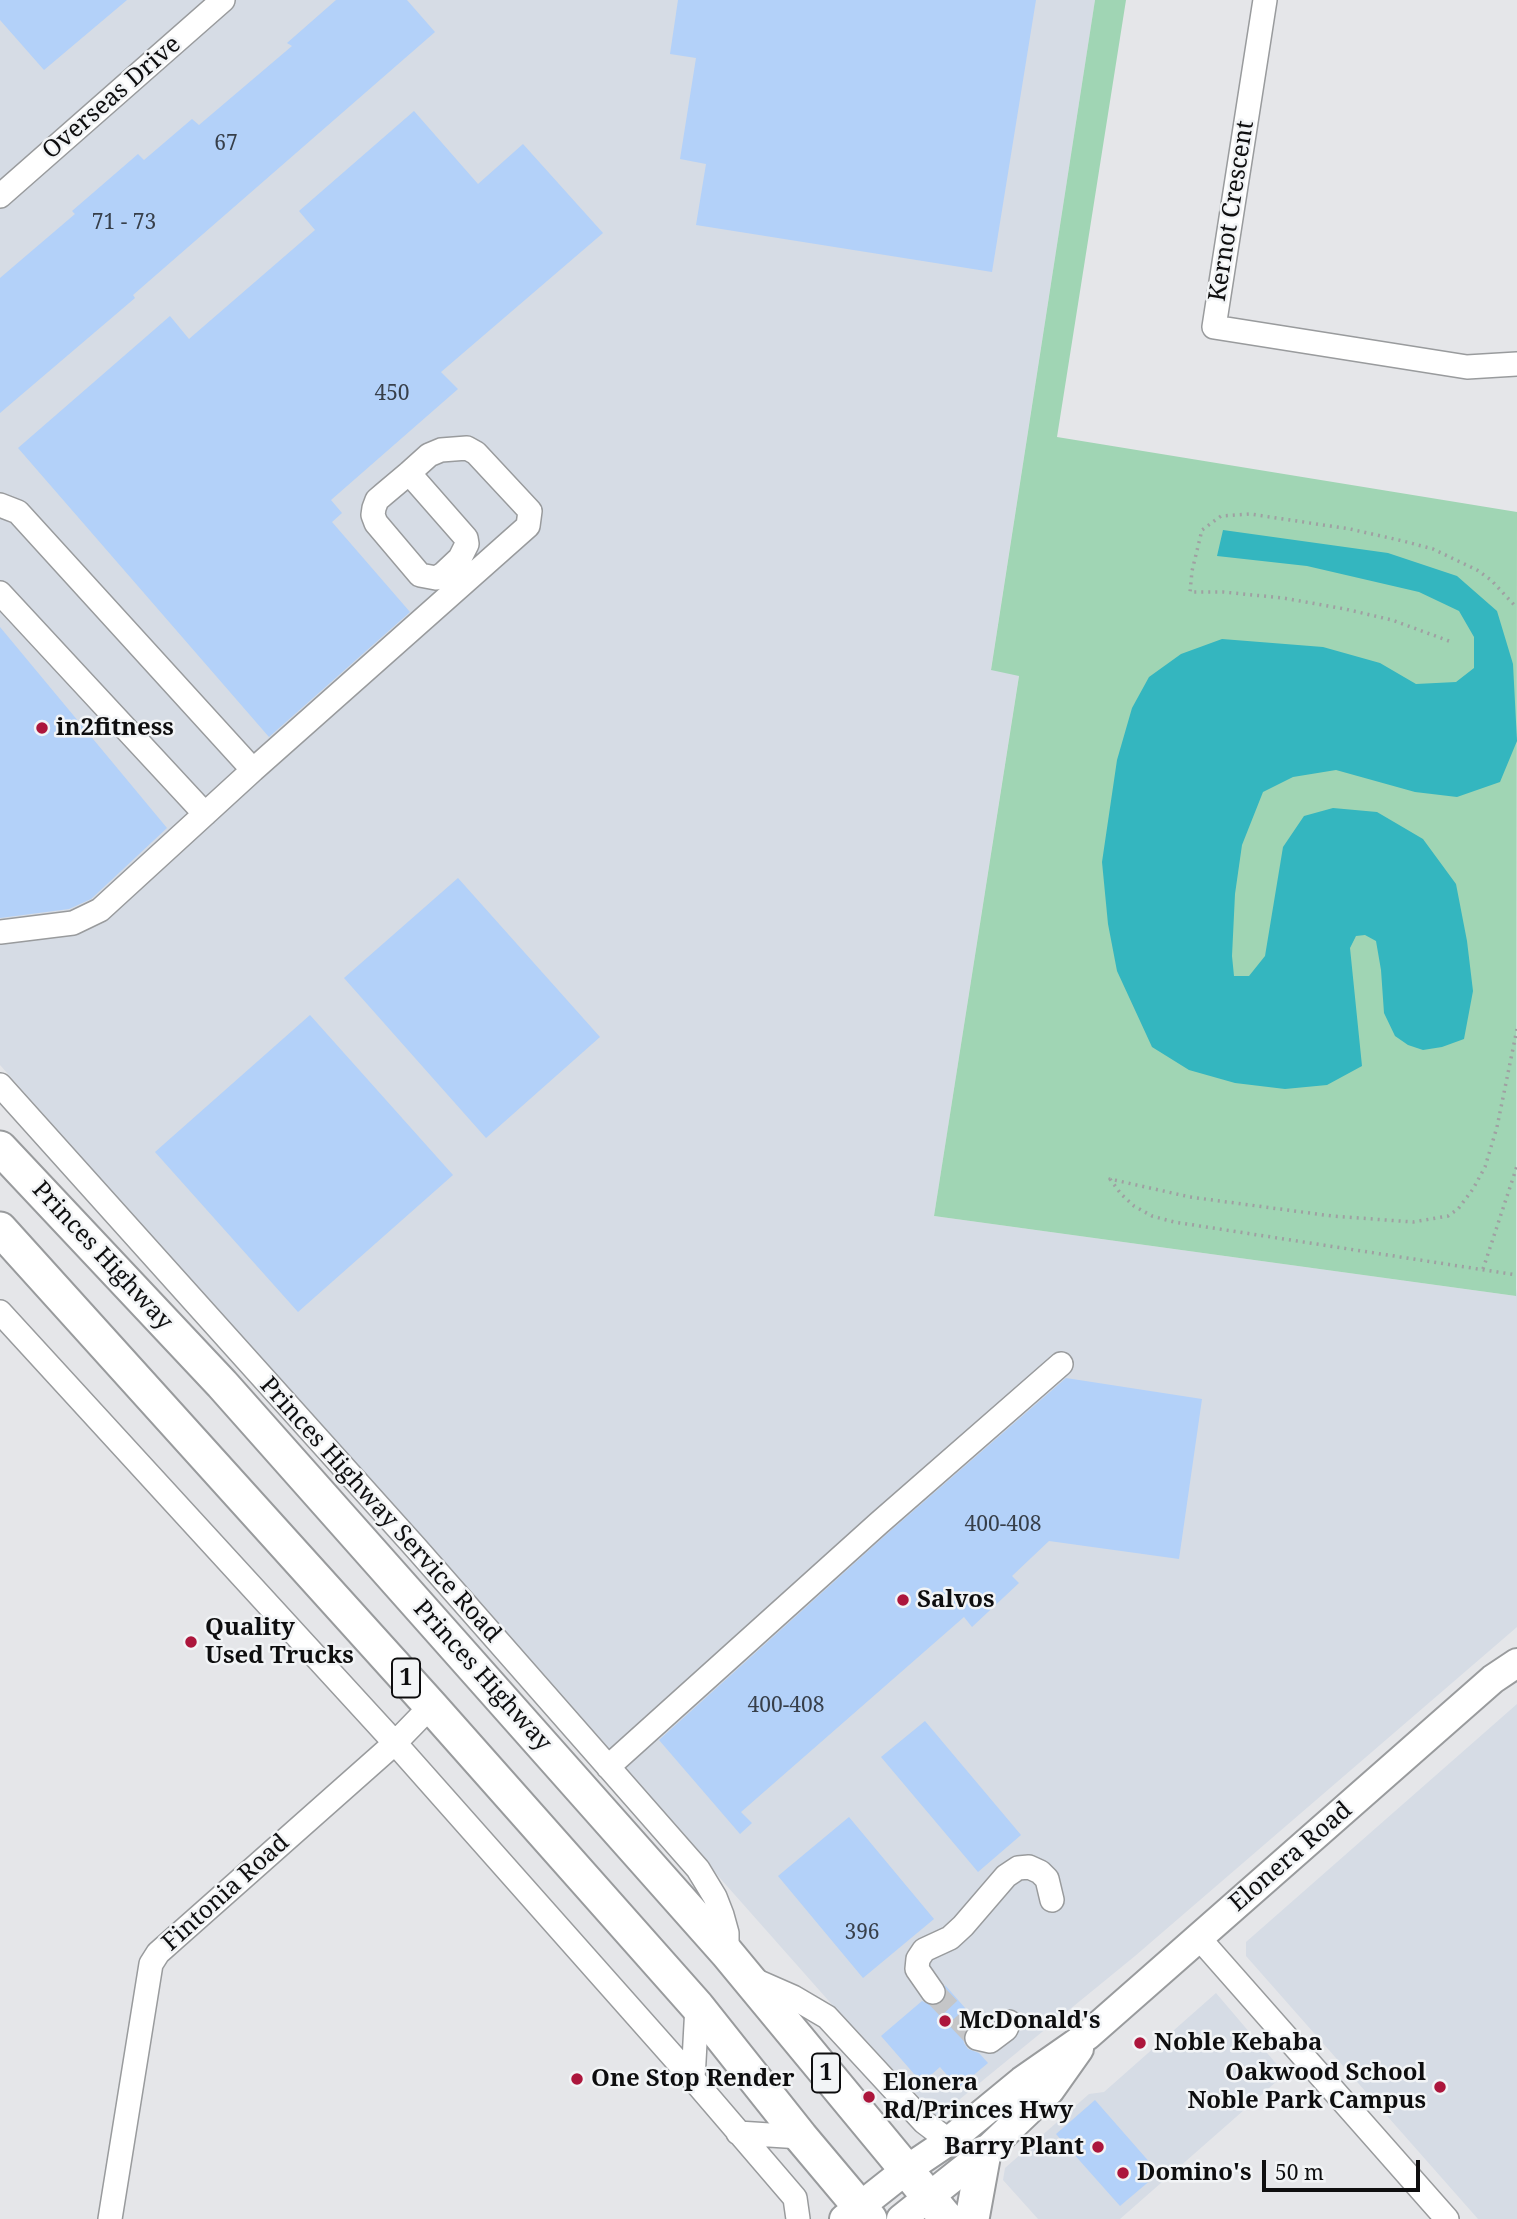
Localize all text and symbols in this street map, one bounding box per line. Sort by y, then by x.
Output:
street label: Overseas Drive [37,30,187,166]
street label: Kernot Crescent [1203,118,1261,304]
house number: 67 [214,131,238,157]
house number: 71 - 73 [92,210,156,236]
house number: 450 [374,381,410,407]
place label: in2fitness [56,714,174,742]
marker: in2fitness [34,720,50,736]
street label: Princes Highway [26,1176,178,1336]
street label: Princes Highway Service Road [253,1372,507,1648]
house number: 400-408 [965,1512,1041,1538]
place label: Salvos [917,1586,995,1614]
marker: Salvos [895,1592,911,1608]
street label: Princes Highway [407,1595,557,1757]
place label: Quality Used Trucks [205,1614,354,1670]
marker: Quality Used Trucks [183,1634,199,1650]
road number: 1 [392,1658,420,1698]
house number: 400-408 [748,1693,824,1719]
street label: Elonera Road [1224,1796,1358,1918]
street label: Fintonia Road [157,1829,295,1957]
house number: 396 [844,1920,880,1946]
place label: McDonald's [959,2007,1101,2035]
marker: McDonald's [937,2013,953,2029]
place label: Noble Kebaba [1154,2029,1322,2057]
marker: Noble Kebaba [1132,2035,1148,2051]
road number: 1 [812,2054,840,2092]
place label: Oakwood School Noble Park Campus [1187,2059,1426,2115]
place label: One Stop Render [591,2065,795,2093]
place label: Elonera Rd/Princes Hwy [883,2069,1073,2125]
marker: One Stop Render [569,2071,585,2087]
marker: Oakwood School Noble Park Campus [1432,2079,1448,2095]
marker: Elonera Rd/Princes Hwy [861,2089,877,2105]
place label: Barry Plant [944,2133,1084,2161]
marker: Barry Plant [1090,2139,1106,2155]
scale bar [1265,2146,1422,2190]
text: 50 m [1275,2158,1324,2186]
place label: Domino's [1137,2159,1252,2187]
marker: Domino's [1115,2165,1131,2181]

